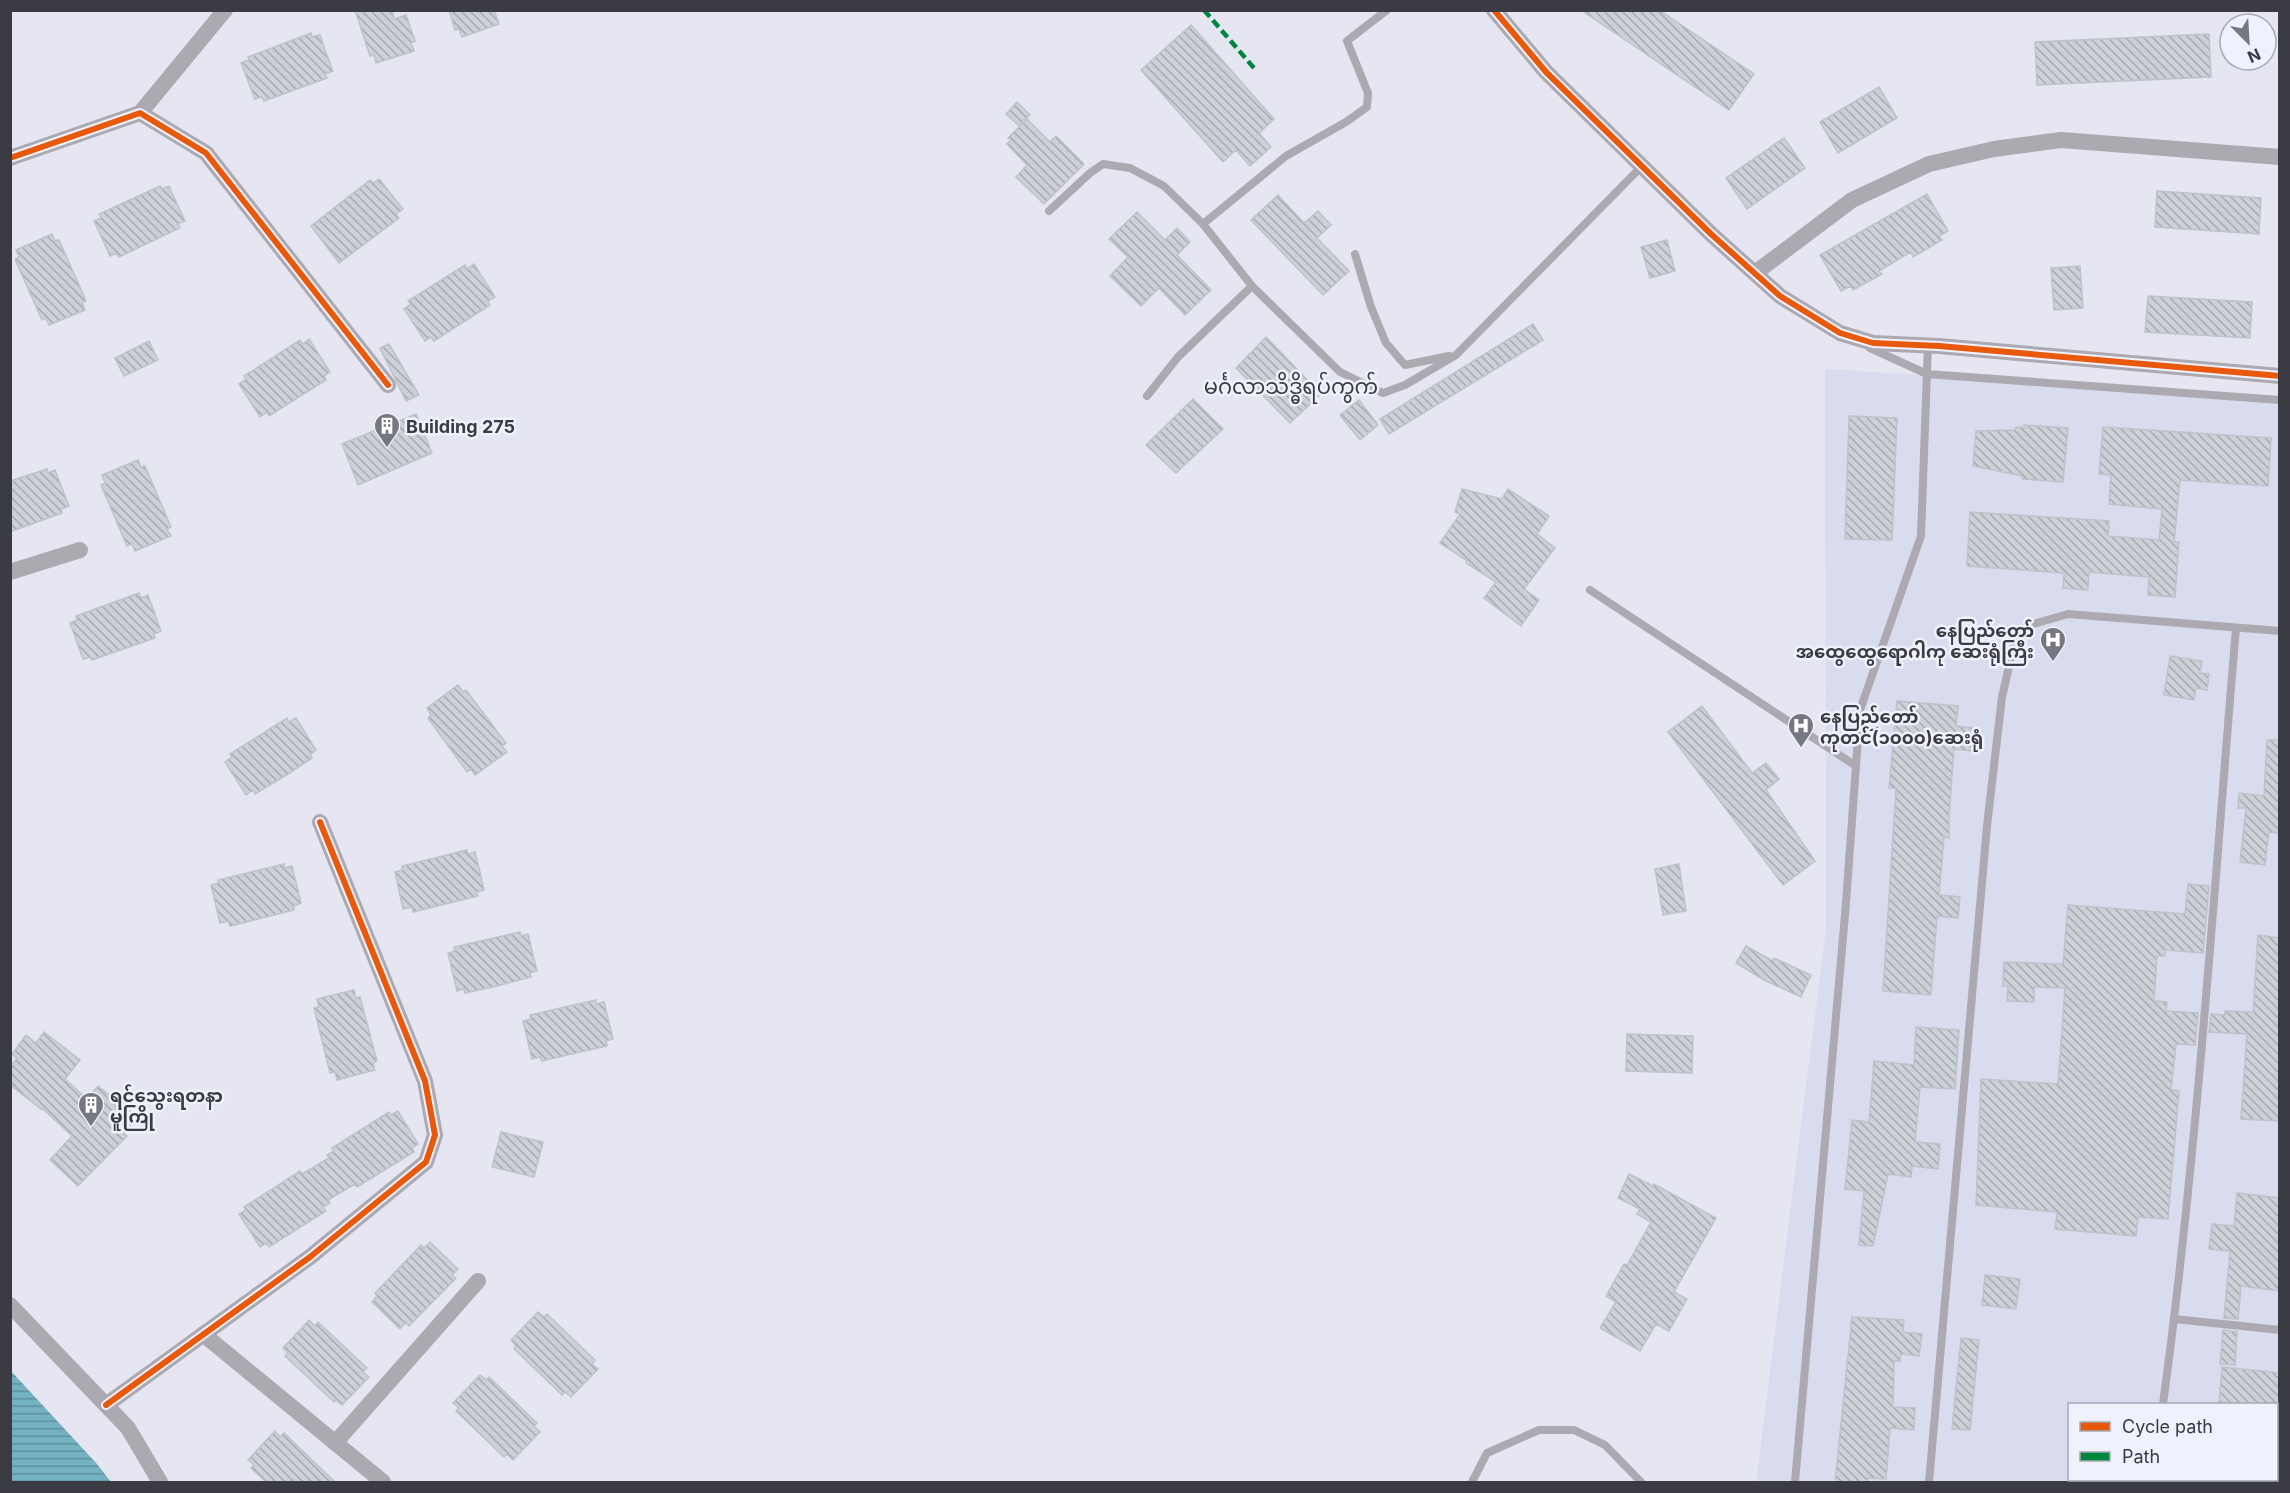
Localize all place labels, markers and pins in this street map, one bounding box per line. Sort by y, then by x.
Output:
building icon: Building 275 [372,411,402,449]
place label: Building 275 [406,416,515,437]
place label: နေပြည်တော် အထွေထွေရောဂါကု ဆေးရုံကြီး [1796,619,2034,666]
hospital icon: နေပြည်တော် အထွေထွေရောဂါကု ဆေးရုံကြီး [2038,625,2068,663]
place label: နေပြည်တော် ကုတင်(၁၀၀၀)ဆေးရုံ [1820,705,1983,752]
hospital icon: နေပြည်တော် ကုတင်(၁၀၀၀)ဆေးရုံ [1786,711,1816,749]
place label: ရင်သွေးရတနာ မူကြို [110,1084,223,1131]
building icon: ရင်သွေးရတနာ မူကြို [76,1090,106,1128]

